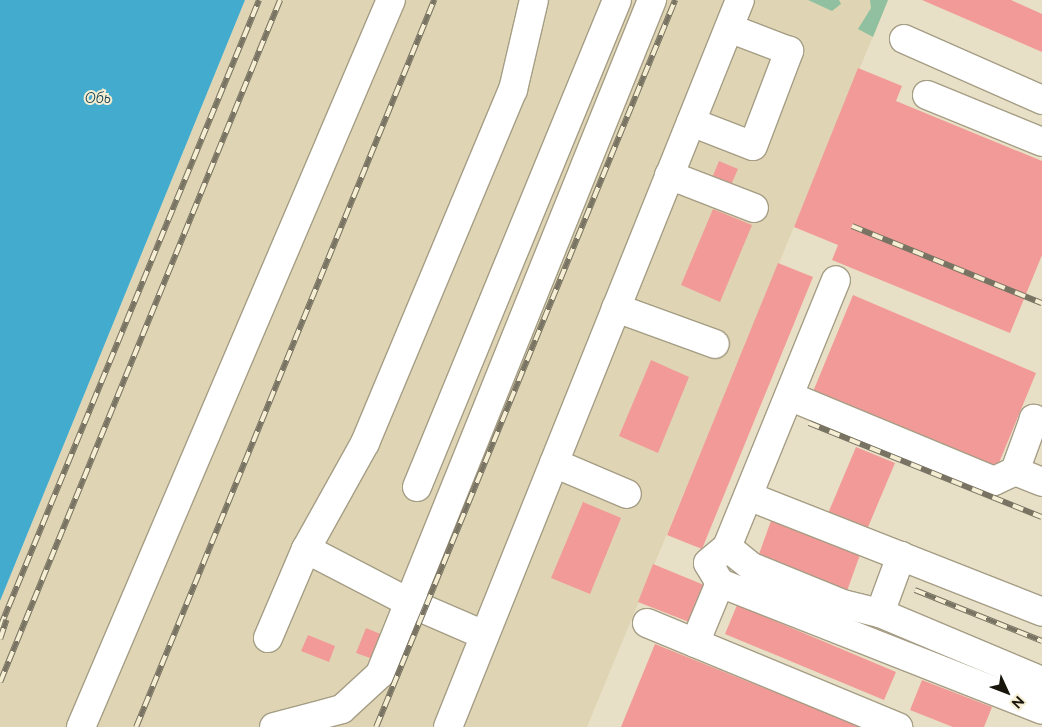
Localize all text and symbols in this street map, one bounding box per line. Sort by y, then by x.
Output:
water label: Обь [85,90,111,106]
north arrow [982,667,1032,717]
text: N [1008,693,1027,712]

